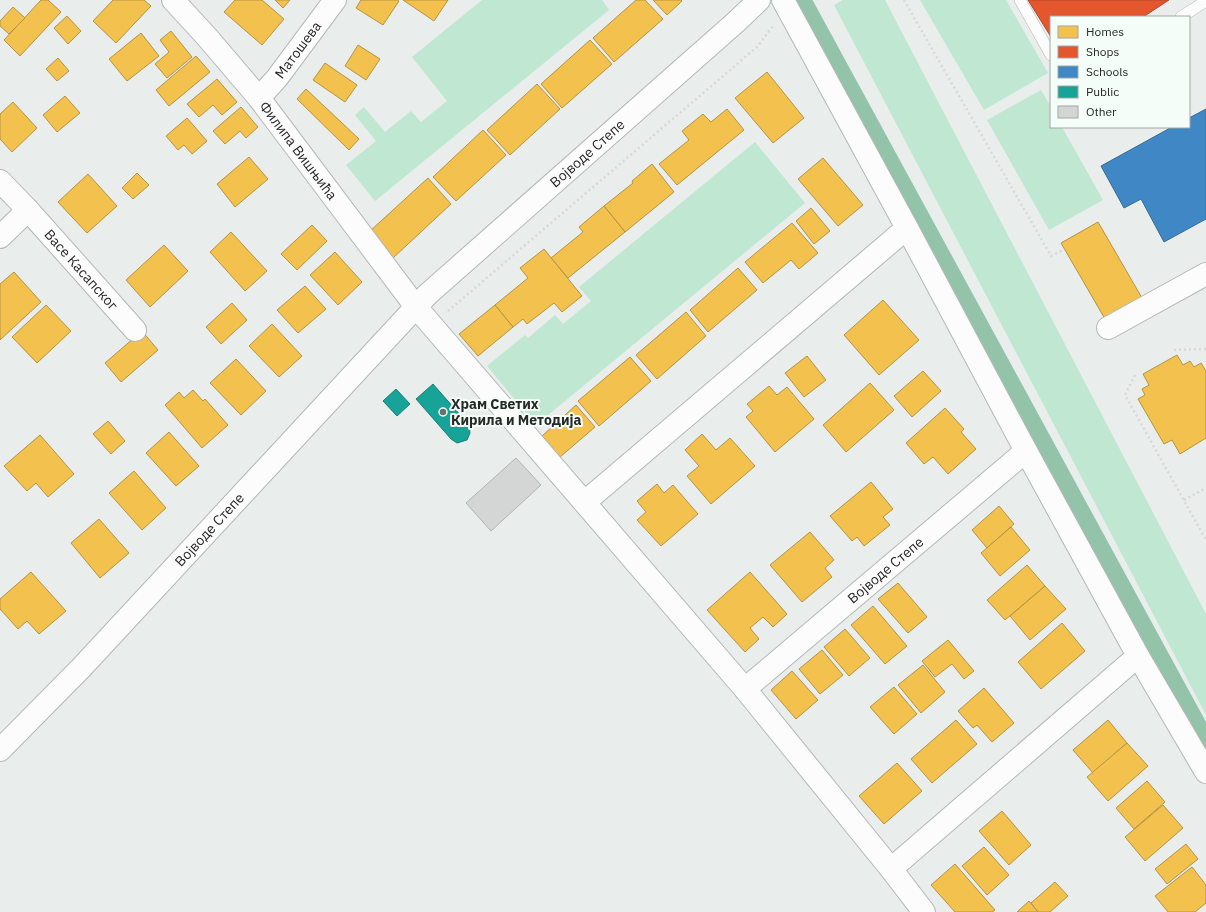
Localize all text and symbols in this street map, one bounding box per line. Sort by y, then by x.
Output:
legend [1050,16,1190,128]
street label: Матошева [271,17,325,82]
text: Homes [1086,24,1124,39]
text: Shops [1086,44,1119,59]
text: Schools [1086,64,1129,79]
text: Public [1086,84,1119,99]
street label: Филипа Вишњића [255,97,342,204]
text: Other [1086,104,1117,119]
street label: Војводе Степе [546,115,629,191]
street label: Васе Касапског [40,226,122,314]
place label: Храм Светих Кирила и Методија [451,395,581,429]
marker: Храм Светих Кирила и Методија [438,407,448,417]
street label: Војводе Степе [171,489,248,570]
street label: Војводе Степе [844,533,927,607]

